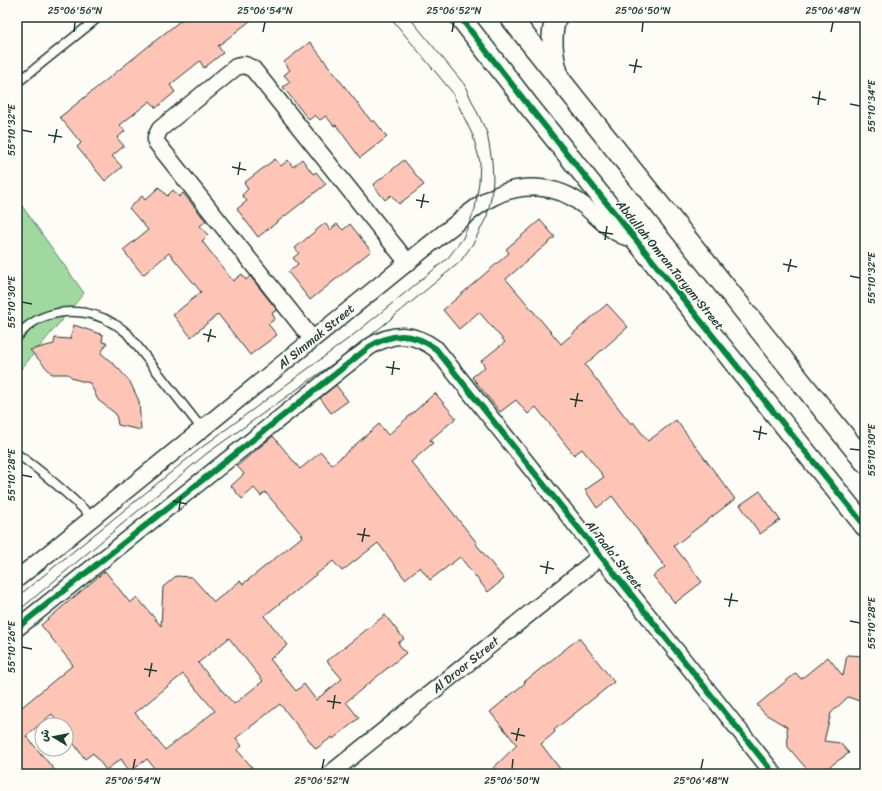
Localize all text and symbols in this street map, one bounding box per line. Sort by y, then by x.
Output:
text: 25°06'56"N [48,2,102,20]
text: 25°06'54"N [237,2,293,20]
text: 25°06'52"N [427,2,481,20]
text: 25°06'50"N [615,2,671,20]
text: 25°06'48"N [805,2,861,20]
text: 55°10'34"E [863,78,881,132]
text: 55°10'32"E [3,103,21,156]
street label: Abdullah Omran Taryam Street [610,194,730,335]
text: 55°10'32"E [863,251,881,304]
text: 55°10'30"E [3,274,21,328]
street label: Al Simmak Street [272,298,360,375]
text: 55°10'30"E [863,422,881,476]
text: 55°10'28"E [3,447,21,501]
street label: Al Taala' Street [579,514,649,595]
text: 55°10'28"E [863,595,881,649]
text: 55°10'26"E [3,620,21,673]
street label: Al Droor Street [426,630,505,700]
north arrow [34,717,74,757]
text: ش [34,728,55,743]
text: 25°06'54"N [105,772,161,790]
text: 25°06'52"N [295,772,349,790]
text: 25°06'50"N [484,772,540,790]
text: 25°06'48"N [673,772,729,790]

